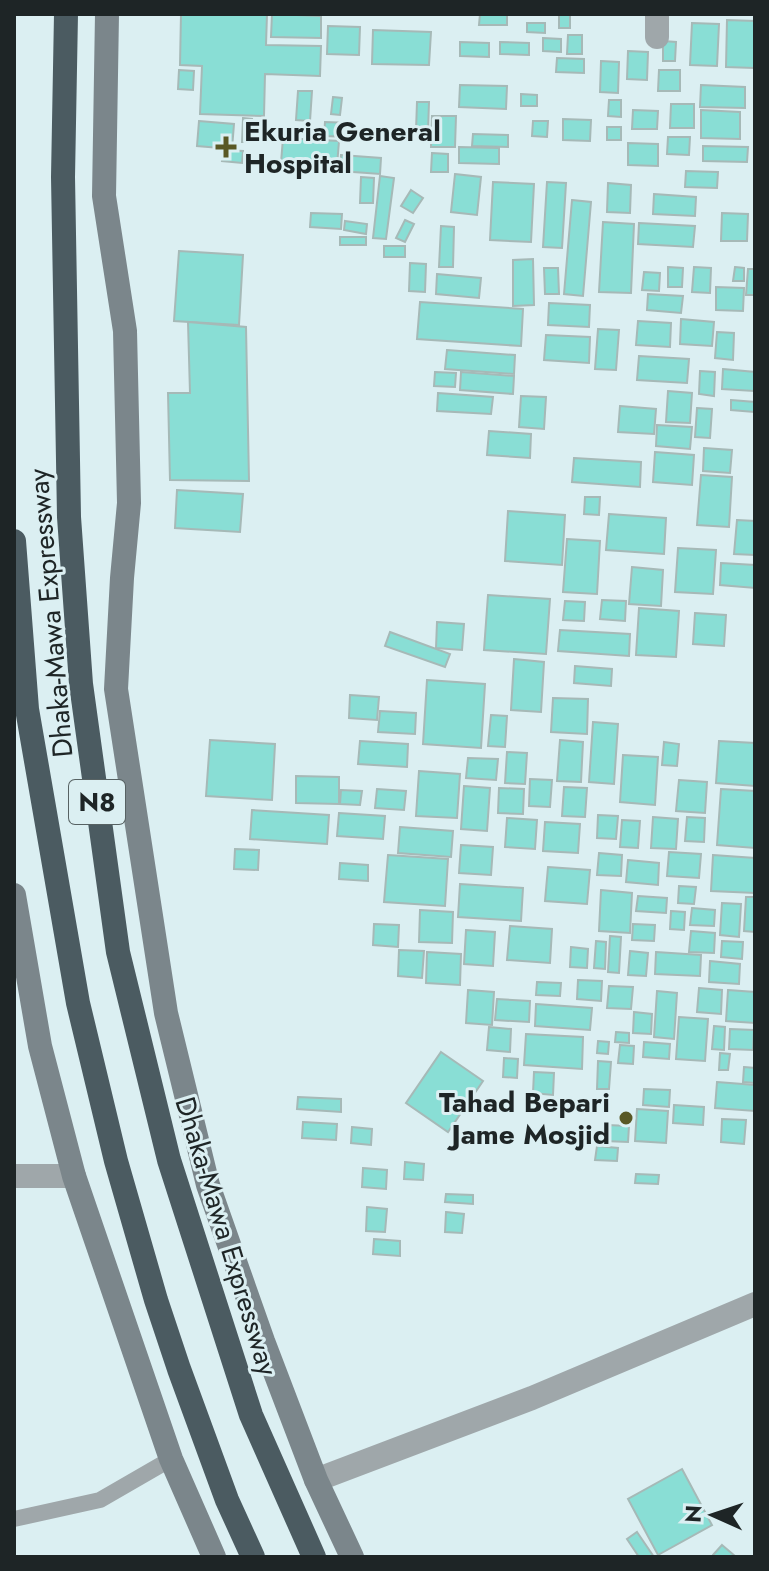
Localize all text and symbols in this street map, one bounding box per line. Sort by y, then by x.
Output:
place label: Ekuria General Hospital [244,111,441,184]
marker: Ekuria General Hospital [215,136,237,158]
street label: Dhaka-Mawa Expressway [17,466,84,759]
road number: N8 [69,780,125,824]
place label: Tahad Bepari Jame Mosjid [439,1082,610,1155]
street label: Dhaka-Mawa Expressway [165,1092,289,1381]
marker: Tahad Bepari Jame Mosjid [617,1109,635,1127]
north arrow [673,1475,753,1555]
text: N [677,1504,709,1524]

